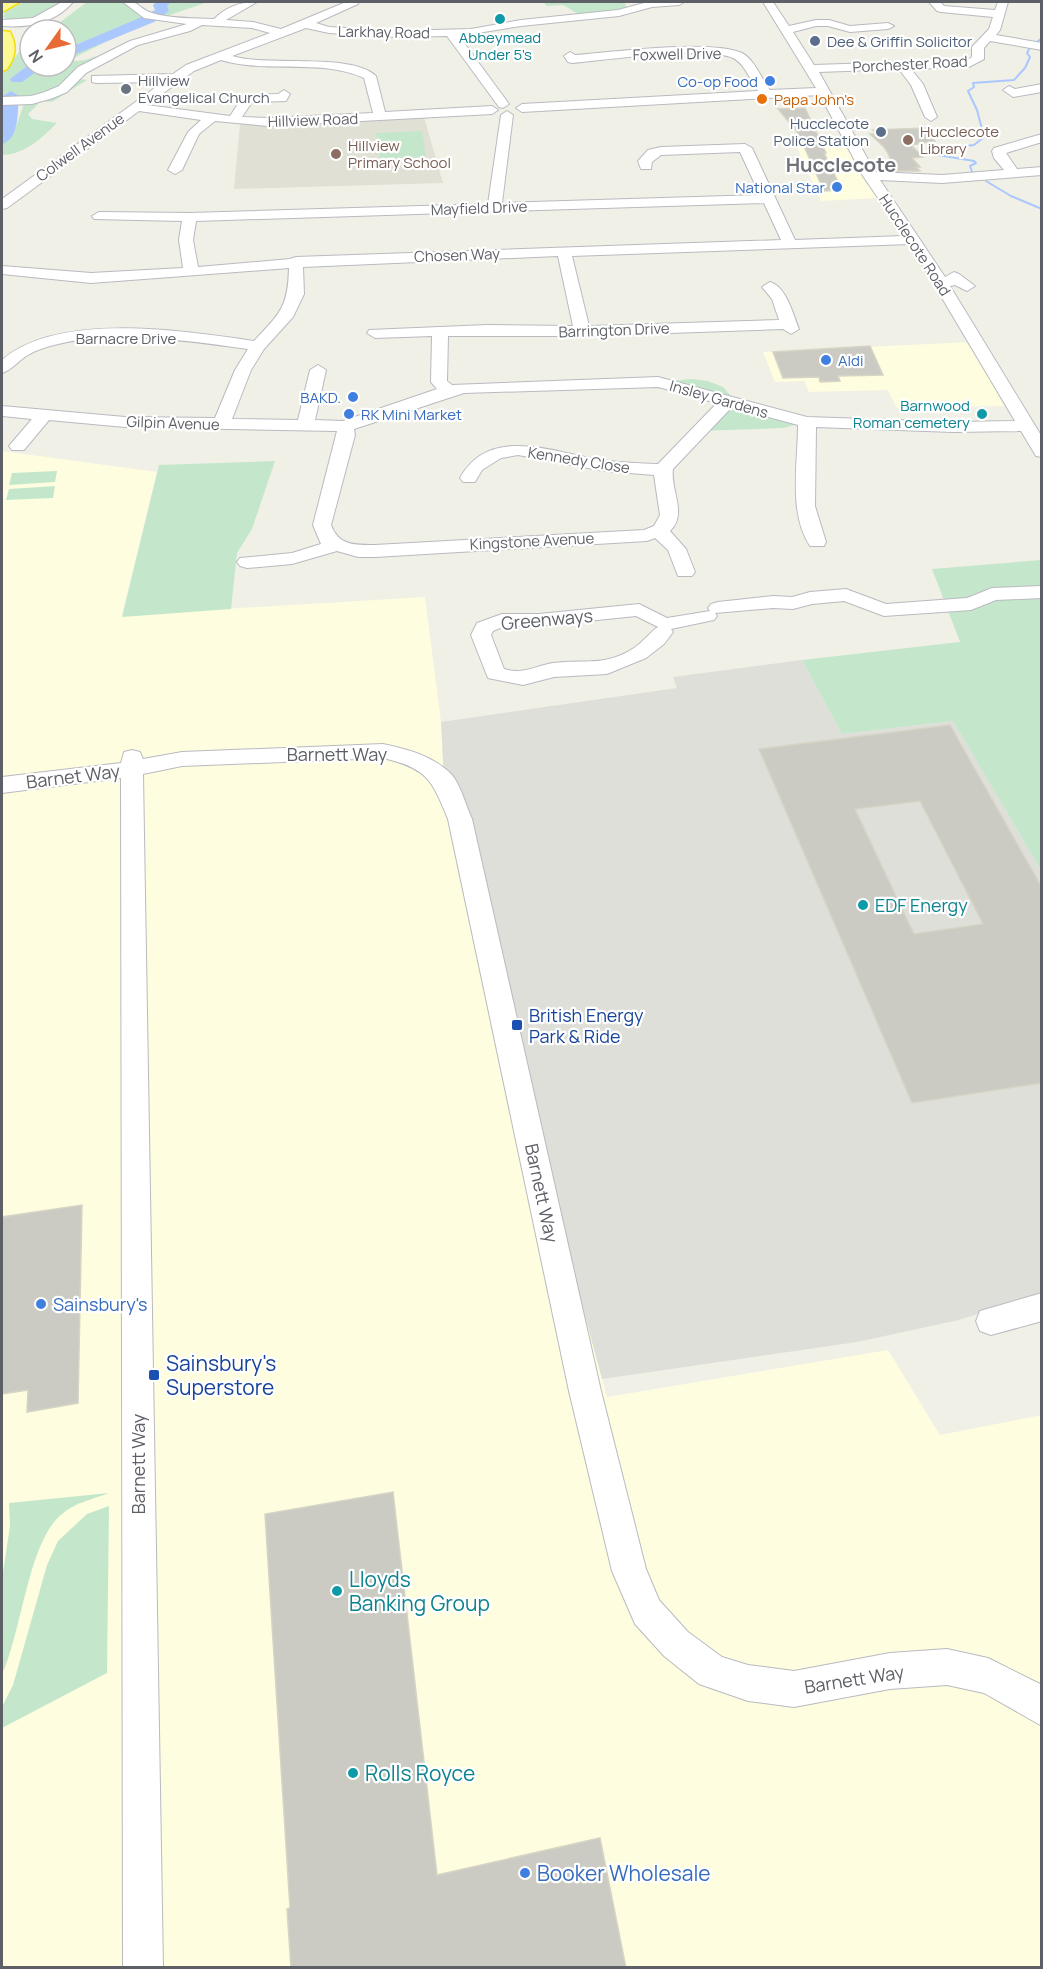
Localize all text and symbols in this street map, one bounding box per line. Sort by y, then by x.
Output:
marker: Abbeymead Under 5's [493,12,507,26]
north arrow [18,18,78,78]
street label: Larkhay Road [338,21,430,43]
place label: Abbeymead Under 5's [459,27,541,65]
place label: Dee & Griffin Solicitor [827,31,973,52]
marker: Dee & Griffin Solicitor [808,34,822,48]
street label: Foxwell Drive [632,43,722,65]
text: N [23,45,48,67]
street label: Porchester Road [852,50,968,78]
place label: Hillview Evangelical Church [138,70,270,108]
place label: Co-op Food [677,71,758,92]
marker: Co-op Food [763,74,777,88]
marker: Hillview Evangelical Church [119,82,133,96]
place label: Papa John's [774,89,854,110]
marker: Papa John's [755,92,769,106]
street label: Colwell Avenue [32,108,129,186]
street label: Hillview Road [267,108,359,132]
place label: Hucclecote Police Station [773,113,869,151]
place label: Hucclecote Library [920,121,999,159]
marker: Hucclecote Police Station [874,125,888,139]
marker: Hucclecote Library [901,133,915,147]
place label: Hillview Primary School [348,135,451,173]
marker: Hillview Primary School [329,147,343,161]
district label: Hucclecote [786,151,896,178]
place label: National Star [735,177,826,198]
marker: National Star [830,180,844,194]
street label: Hucclecote Road [874,190,956,300]
street label: Mayfield Drive [430,196,528,220]
street label: Chosen Way [414,243,500,267]
street label: Barrington Drive [558,318,670,342]
street label: Barnacre Drive [76,328,177,349]
place label: Aldi [838,350,863,371]
marker: Aldi [819,353,833,367]
street label: Insley Gardens [667,375,771,423]
place label: BAKD. [300,387,341,408]
marker: BAKD. [346,390,360,404]
place label: Barnwood Roman cemetery [853,395,970,433]
place label: RK Mini Market [361,404,462,425]
marker: RK Mini Market [342,407,356,421]
marker: Barnwood Roman cemetery [975,407,989,421]
street label: Gilpin Avenue [126,411,220,435]
street label: Kennedy Close [527,442,632,478]
street label: Kingstone Avenue [469,527,595,555]
street label: Greenways [500,603,594,635]
street label: Barnett Way [287,742,388,766]
street label: Barnet Way [25,758,122,794]
place label: EDF Energy [875,893,968,917]
marker: EDF Energy [856,898,870,912]
place label: British Energy Park & Ride [529,1003,644,1048]
marker: British Energy Park & Ride [510,1018,524,1032]
street label: Barnett Way [520,1141,564,1245]
place label: Sainsbury's [53,1292,148,1316]
marker: Sainsbury's [34,1297,48,1311]
place label: Sainsbury's Superstore [166,1349,276,1401]
marker: Sainsbury's Superstore [147,1368,161,1382]
street label: Barnett Way [126,1413,150,1514]
place label: Lloyds Banking Group [349,1565,490,1617]
marker: Lloyds Banking Group [330,1584,344,1598]
street label: Barnett Way [802,1659,906,1699]
place label: Rolls Royce [365,1759,475,1787]
marker: Rolls Royce [346,1766,360,1780]
place label: Booker Wholesale [537,1859,711,1887]
marker: Booker Wholesale [518,1866,532,1880]

